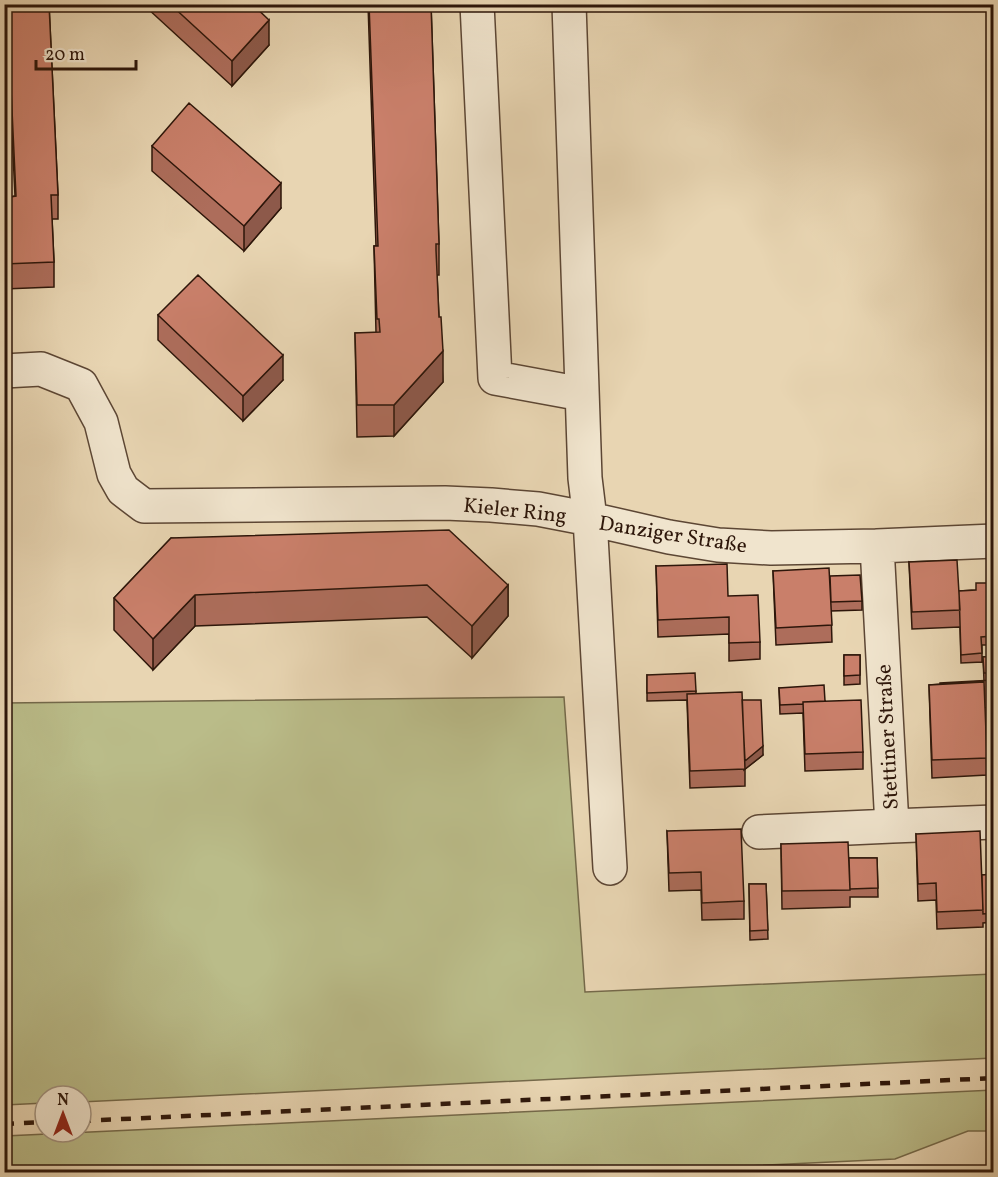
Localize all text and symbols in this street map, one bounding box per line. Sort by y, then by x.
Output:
scale bar [36,33,136,71]
text: 20 m [45,43,85,68]
street label: Kieler Ring [462,492,568,531]
street label: Danziger Straße [597,509,749,562]
street label: Stettiner Straße [870,663,907,810]
north arrow [33,1084,93,1144]
text: N [57,1090,69,1112]

